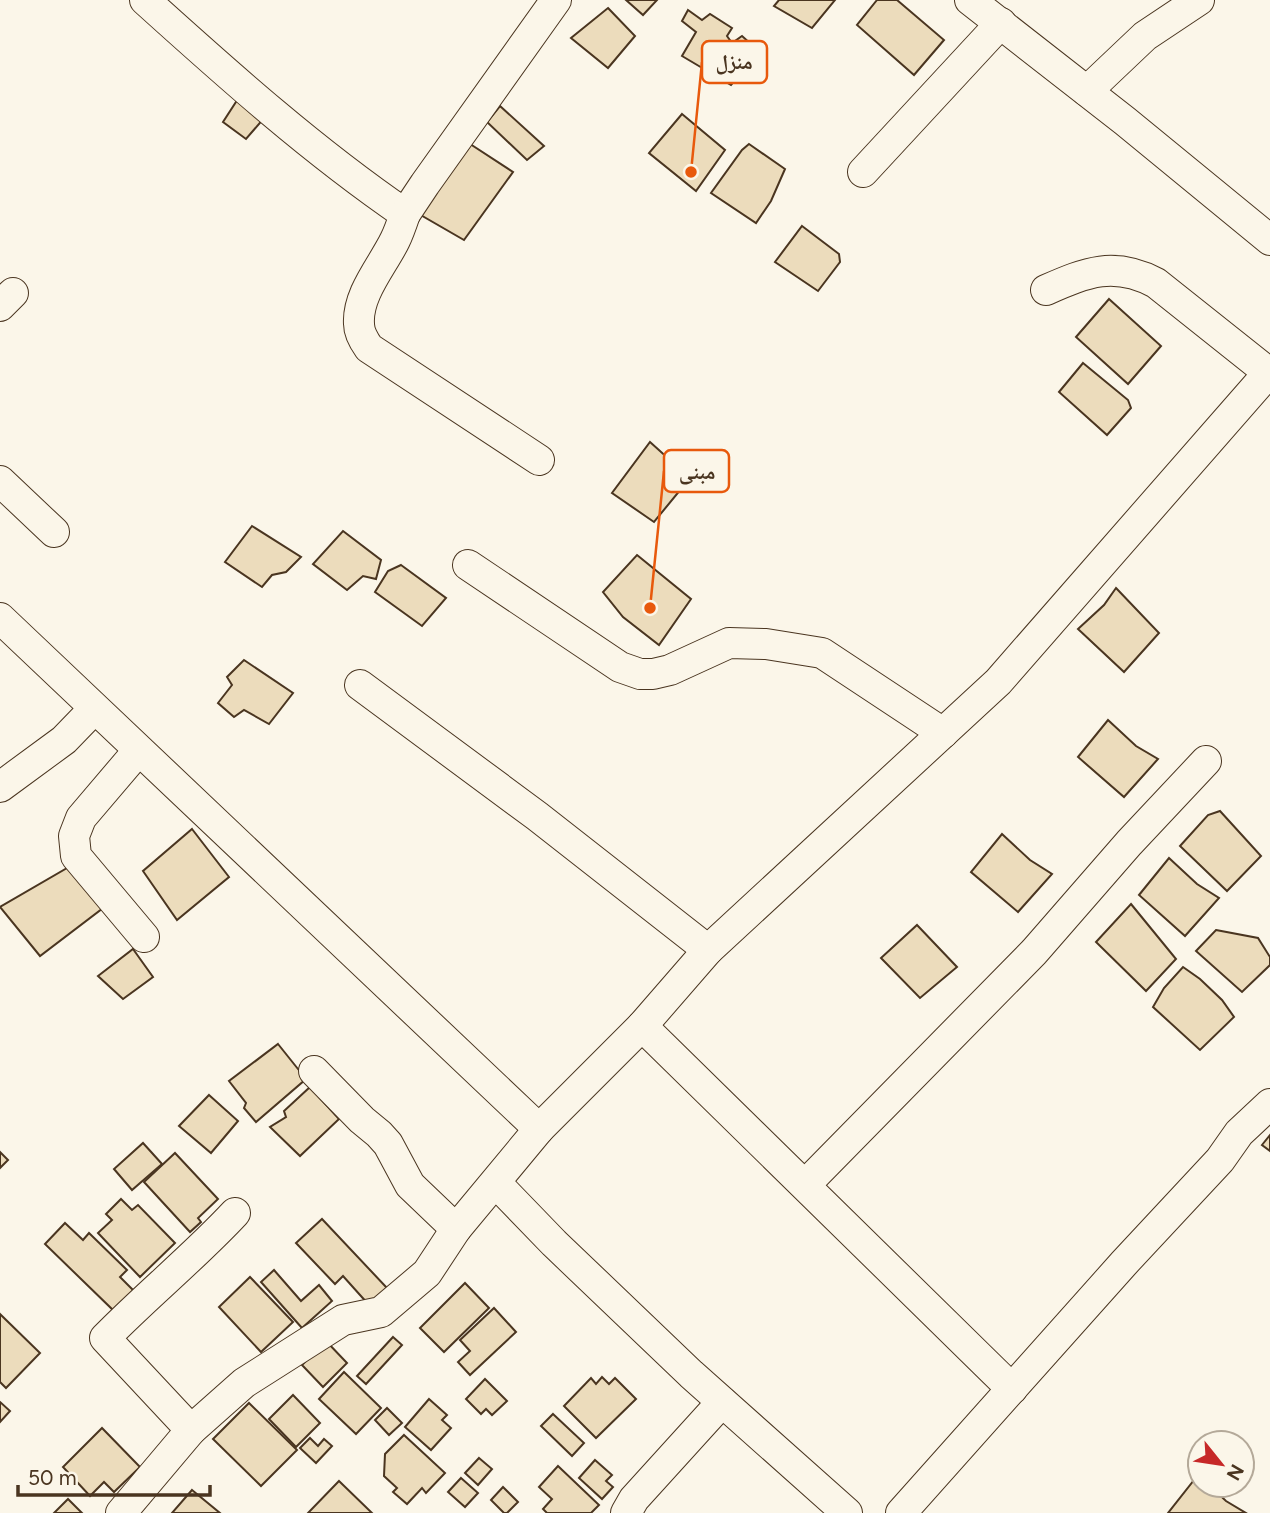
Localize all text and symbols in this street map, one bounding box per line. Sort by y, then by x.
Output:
callout: منزل [702,41,767,83]
text: منزل [715,49,753,75]
callout: مبنى [664,450,729,492]
text: مبنى [679,459,715,485]
north arrow [1186,1429,1256,1499]
scale bar [18,1454,210,1498]
text: N [1222,1460,1249,1484]
text: 50 m [28,1465,77,1490]

